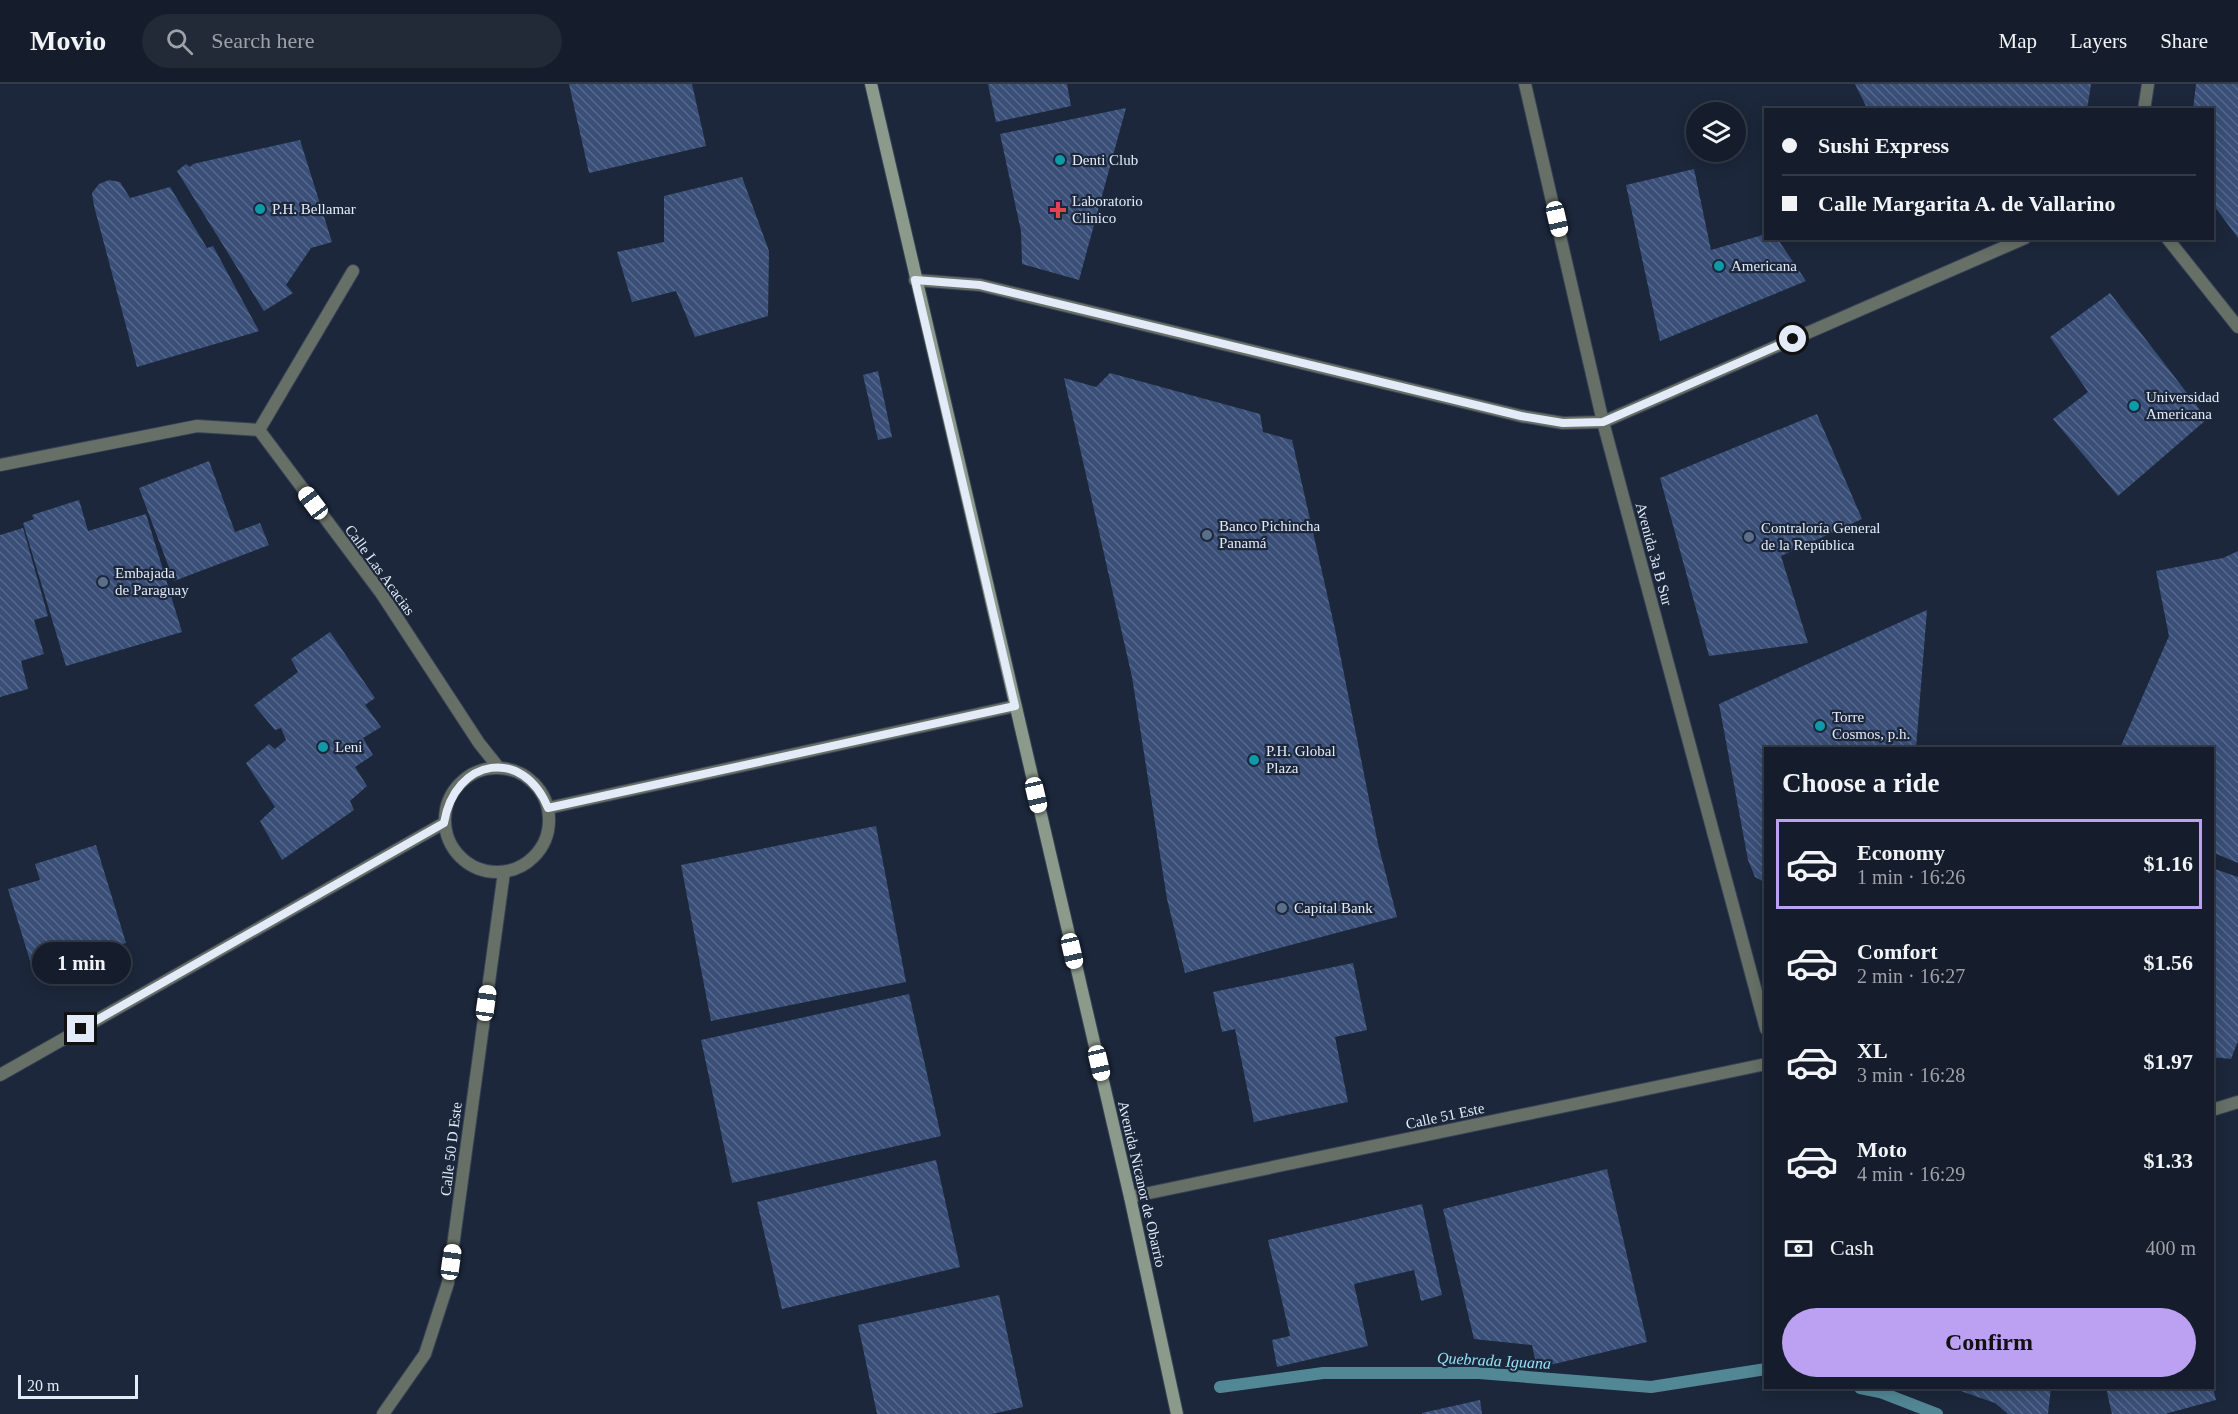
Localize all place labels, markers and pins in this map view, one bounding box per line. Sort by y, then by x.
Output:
place label: Denti Club [1072,152,1138,168]
marker: Denti Club [1053,153,1067,167]
place label: Laboratorio Clinico [1072,193,1143,226]
place label: P.H. Bellamar [272,201,356,217]
marker: Laboratorio Clinico [1049,201,1067,219]
marker: P.H. Bellamar [253,202,267,216]
place label: Americana [1731,258,1797,274]
marker: Americana [1712,259,1726,273]
place label: Universidad Americana [2146,389,2220,422]
marker: Universidad Americana [2127,399,2141,413]
place label: Banco Pichincha Panamá [1219,518,1321,551]
place label: Contraloría General de la República [1761,520,1881,553]
marker: Banco Pichincha Panamá [1200,528,1214,542]
marker: Contraloría General de la República [1742,530,1756,544]
place label: Embajada de Paraguay [115,565,189,598]
marker: Embajada de Paraguay [96,575,110,589]
place label: Torre Cosmos, p.h. [1832,709,1910,742]
marker: Torre Cosmos, p.h. [1813,719,1827,733]
place label: Leni [335,739,363,755]
marker: Leni [316,740,330,754]
place label: P.H. Global Plaza [1266,743,1336,776]
marker: P.H. Global Plaza [1247,753,1261,767]
place label: Capital Bank [1294,900,1373,916]
marker: Capital Bank [1275,901,1289,915]

